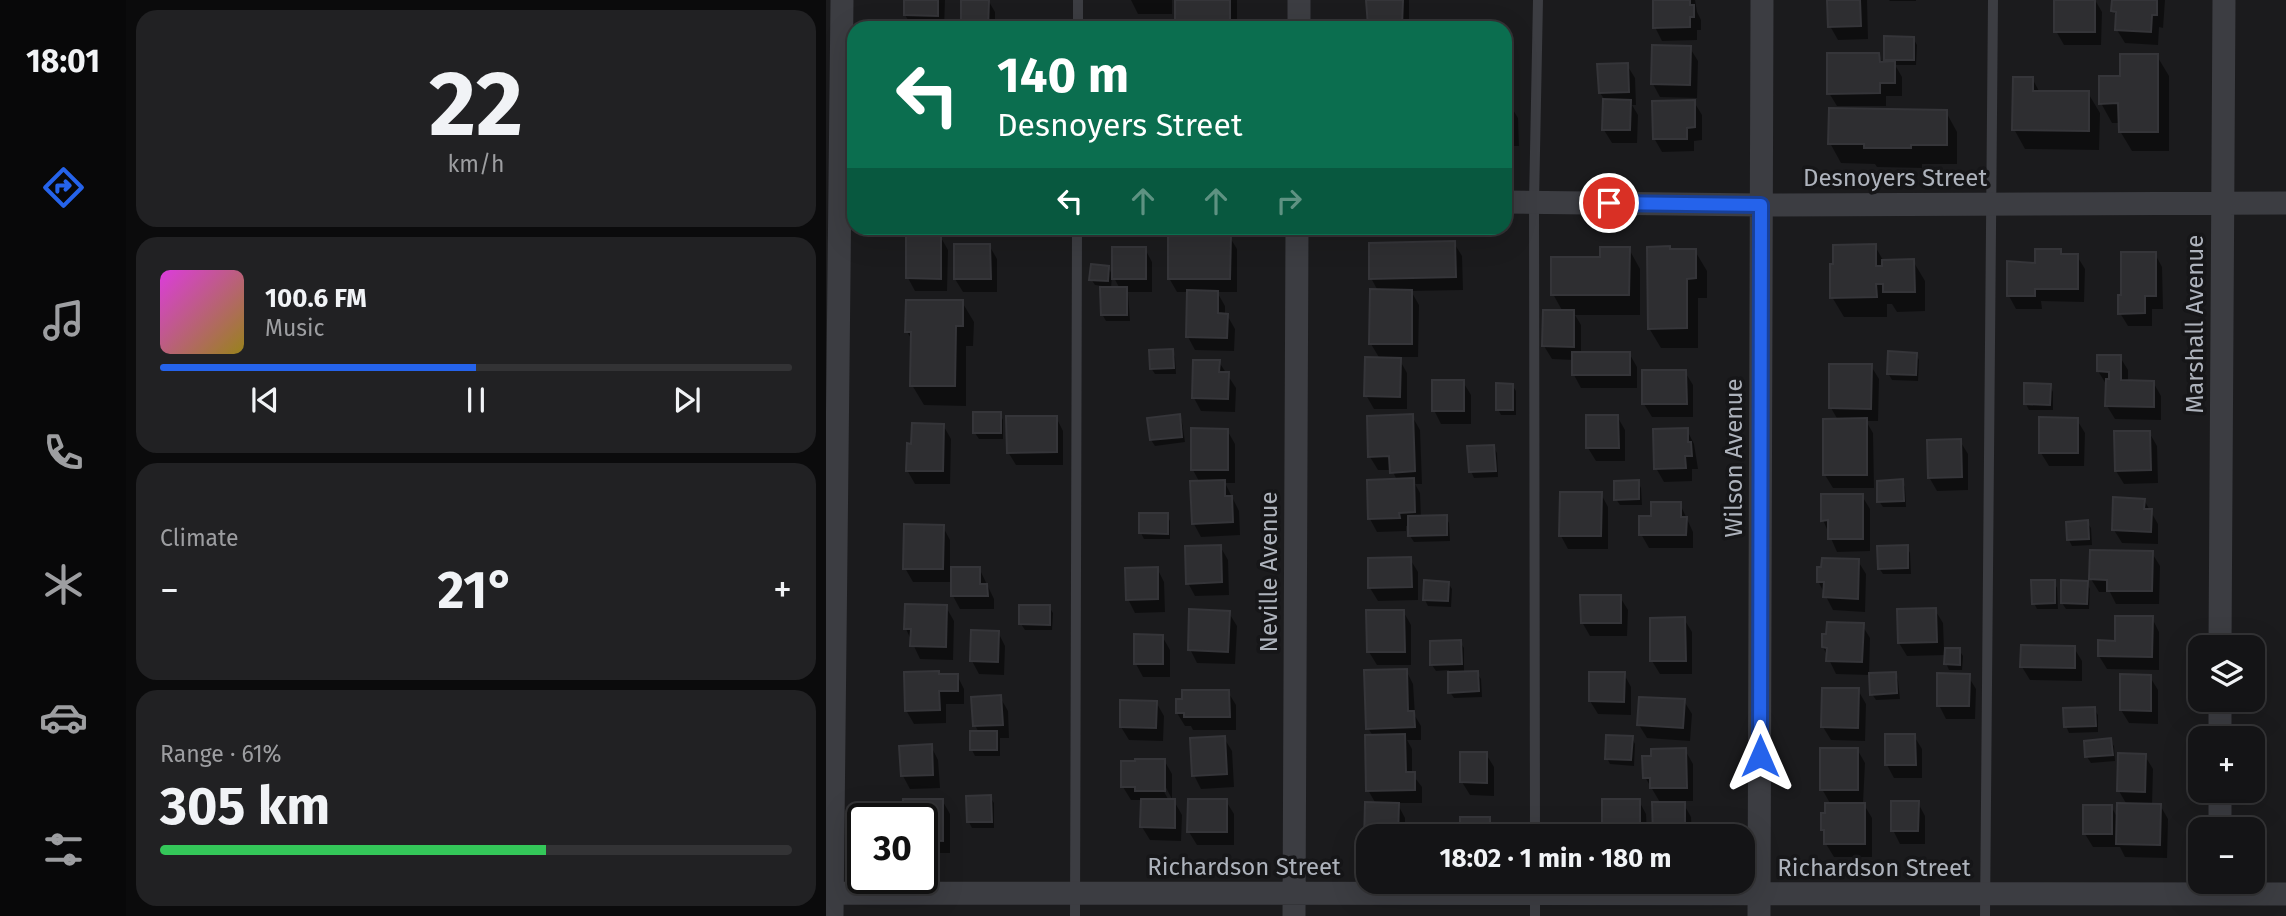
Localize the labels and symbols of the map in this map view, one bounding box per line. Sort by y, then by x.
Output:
street label: Desnoyers Street [1803,164,1987,192]
pin [1579,173,1639,233]
street label: Marshall Avenue [2181,235,2209,413]
street label: Wilson Avenue [1720,379,1748,537]
street label: Neville Avenue [1255,492,1283,653]
position arrow [1723,719,1797,793]
speed limit sign: 30 [847,803,938,894]
street label: Richardson Street [1147,853,1341,881]
street label: Richardson Street [1777,854,1971,882]

